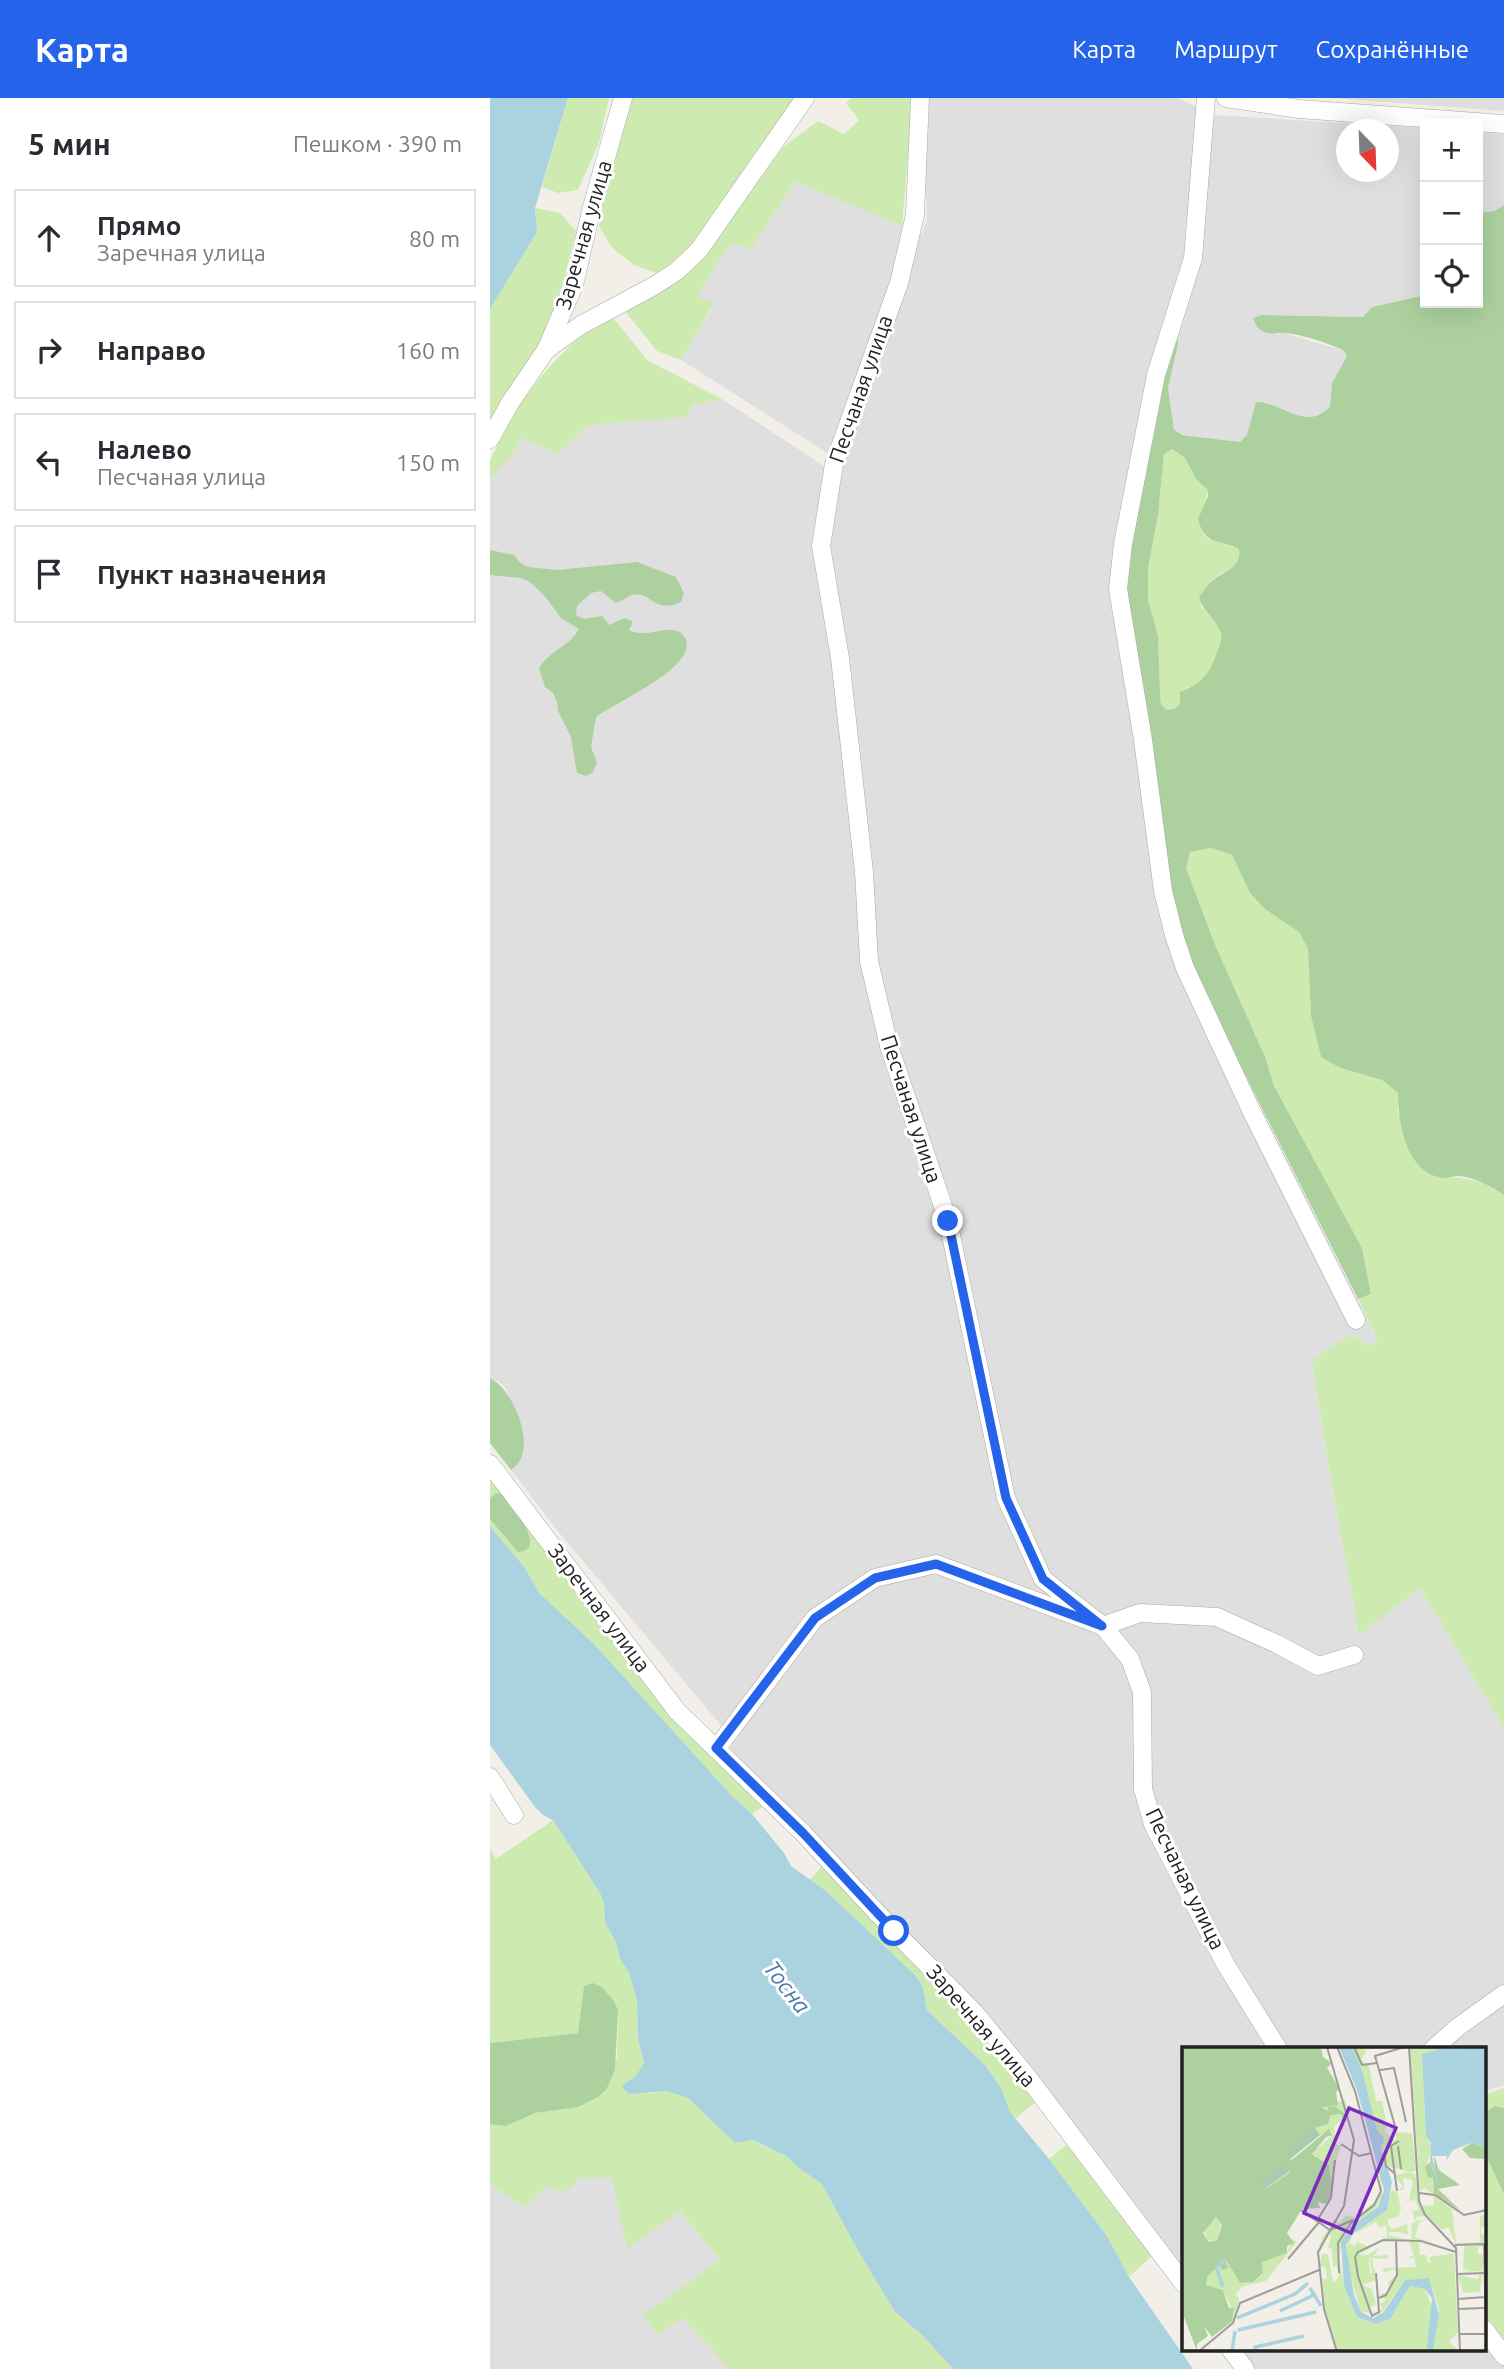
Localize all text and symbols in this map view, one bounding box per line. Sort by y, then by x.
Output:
text: Карта [35,31,129,68]
text: Карта [1072,36,1136,63]
text: Маршрут [1174,36,1278,63]
text: Сохранённые [1316,36,1469,63]
north arrow [1336,119,1399,182]
map controls [1420,119,1483,308]
button: + [1420,119,1483,182]
text: 5 мин [28,127,111,161]
text: Пешком · 390 m [293,131,462,156]
street label: Заречная улица [550,157,616,312]
button: − [1420,182,1483,245]
text: Прямо [97,211,181,240]
icon: ahead [30,219,68,257]
text: 80 m [409,226,460,251]
text: Заречная улица [97,240,266,265]
button: locate [1420,245,1483,308]
street label: Песчаная улица [824,312,897,466]
icon: right [30,331,68,369]
text: Направо [97,336,206,365]
text: 160 m [396,338,460,363]
text: Налево [97,435,192,464]
icon: left [30,443,68,481]
text: 150 m [396,450,460,475]
text: Песчаная улица [97,464,266,489]
icon: arrive [30,555,68,593]
text: Пункт назначения [97,560,327,589]
street label: Песчаная улица [877,1032,947,1186]
route end [932,1205,963,1236]
street label: Заречная улица [544,1539,656,1676]
street label: Песчаная улица [1141,1804,1231,1953]
route start [878,1915,909,1946]
water label: Тосна [759,1956,816,2018]
street label: Заречная улица [922,1959,1041,2091]
inset map [1182,2047,1486,2352]

